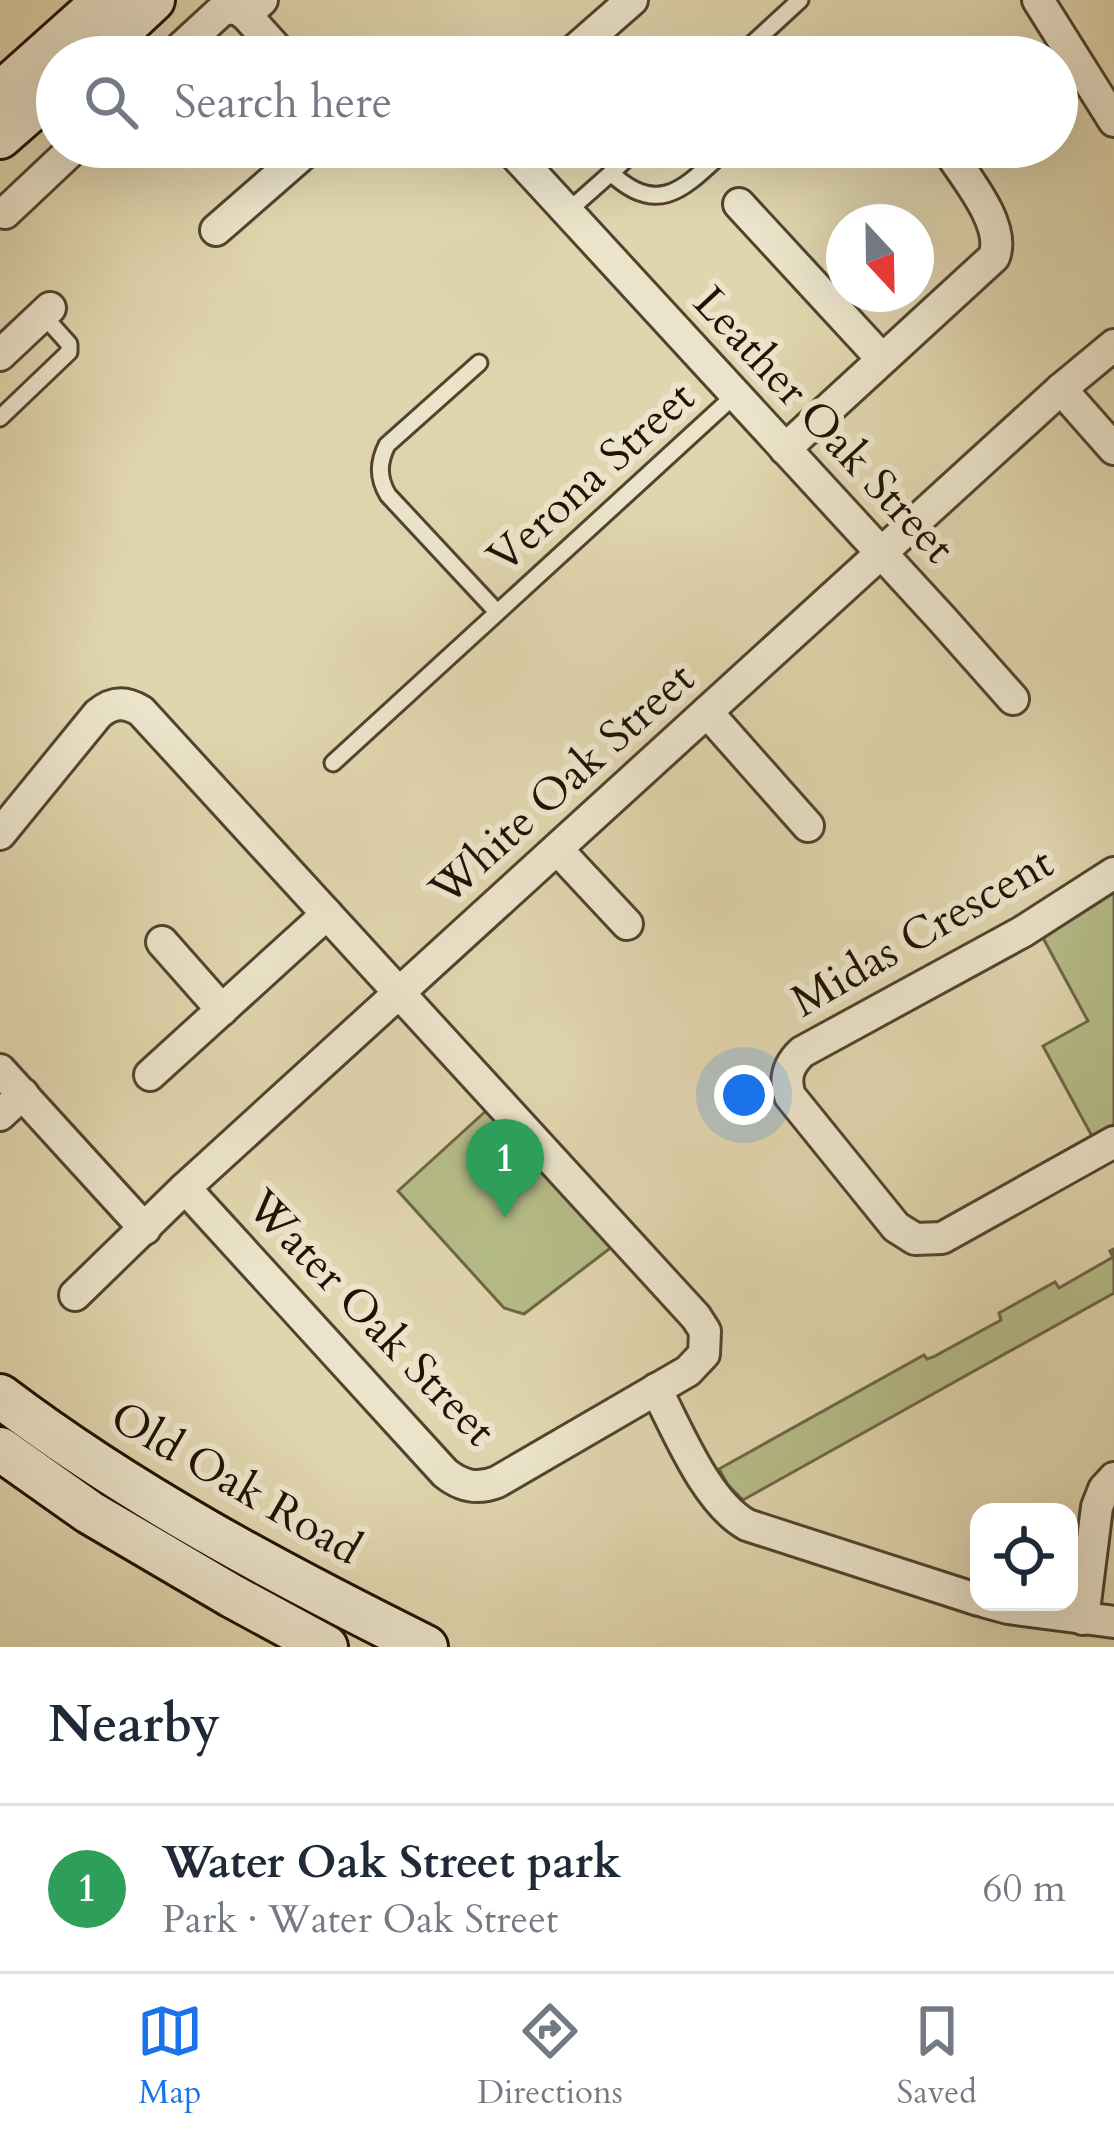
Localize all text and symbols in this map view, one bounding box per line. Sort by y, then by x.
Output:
search box [36,36,1078,168]
icon: search [78,69,144,135]
text: Search here [174,72,392,133]
north arrow [826,204,934,312]
street label: Leather Oak Street [680,273,968,577]
street label: Verona Street [474,367,708,587]
street label: White Oak Street [416,649,707,920]
street label: Midas Crescent [780,832,1064,1032]
your location [714,1065,774,1125]
pin: 1 [466,1119,544,1218]
street label: Water Oak Street [232,1176,509,1460]
street label: Old Oak Road [100,1387,372,1579]
map controls [970,1503,1078,1611]
button: locate [970,1503,1078,1611]
text: Nearby [48,1690,220,1760]
text: Water Oak Street park [162,1832,621,1893]
text: 1 [77,1862,97,1915]
text: 60 m [983,1862,1066,1915]
text: Park · Water Oak Street [162,1893,558,1946]
tab: Map [137,1998,203,2115]
tab: Directions [477,1998,623,2115]
tab: Saved [897,1998,977,2115]

